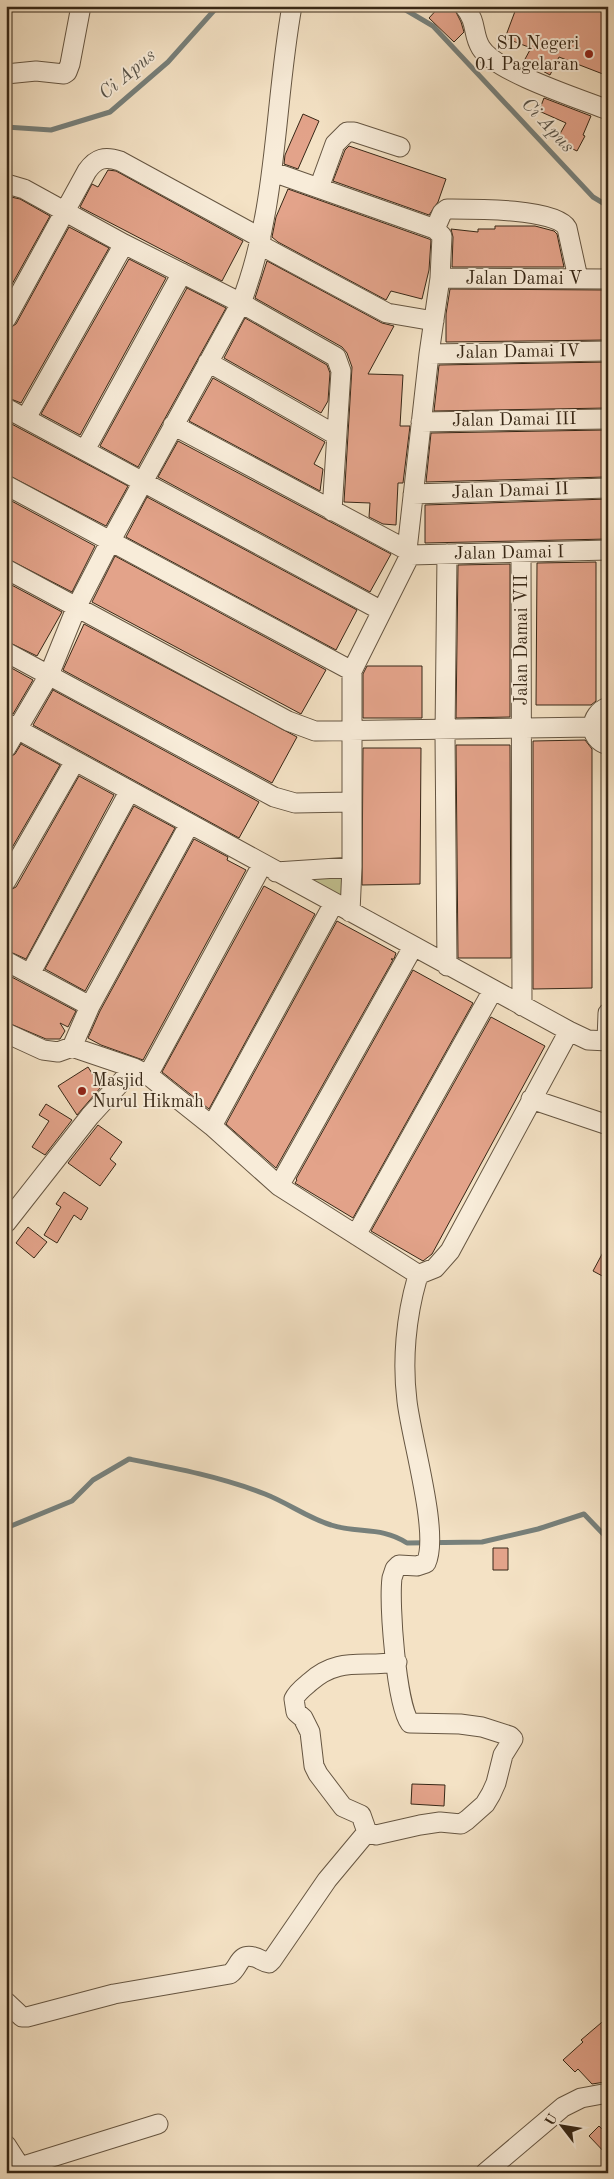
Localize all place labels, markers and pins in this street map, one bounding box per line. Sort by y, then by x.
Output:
place label: SD Negeri 01 Pagelaran [475,35,579,74]
marker: SD Negeri 01 Pagelaran [583,48,595,60]
place label: Masjid Nurul Hikmah [92,1072,204,1111]
marker: Masjid Nurul Hikmah [76,1085,88,1097]

